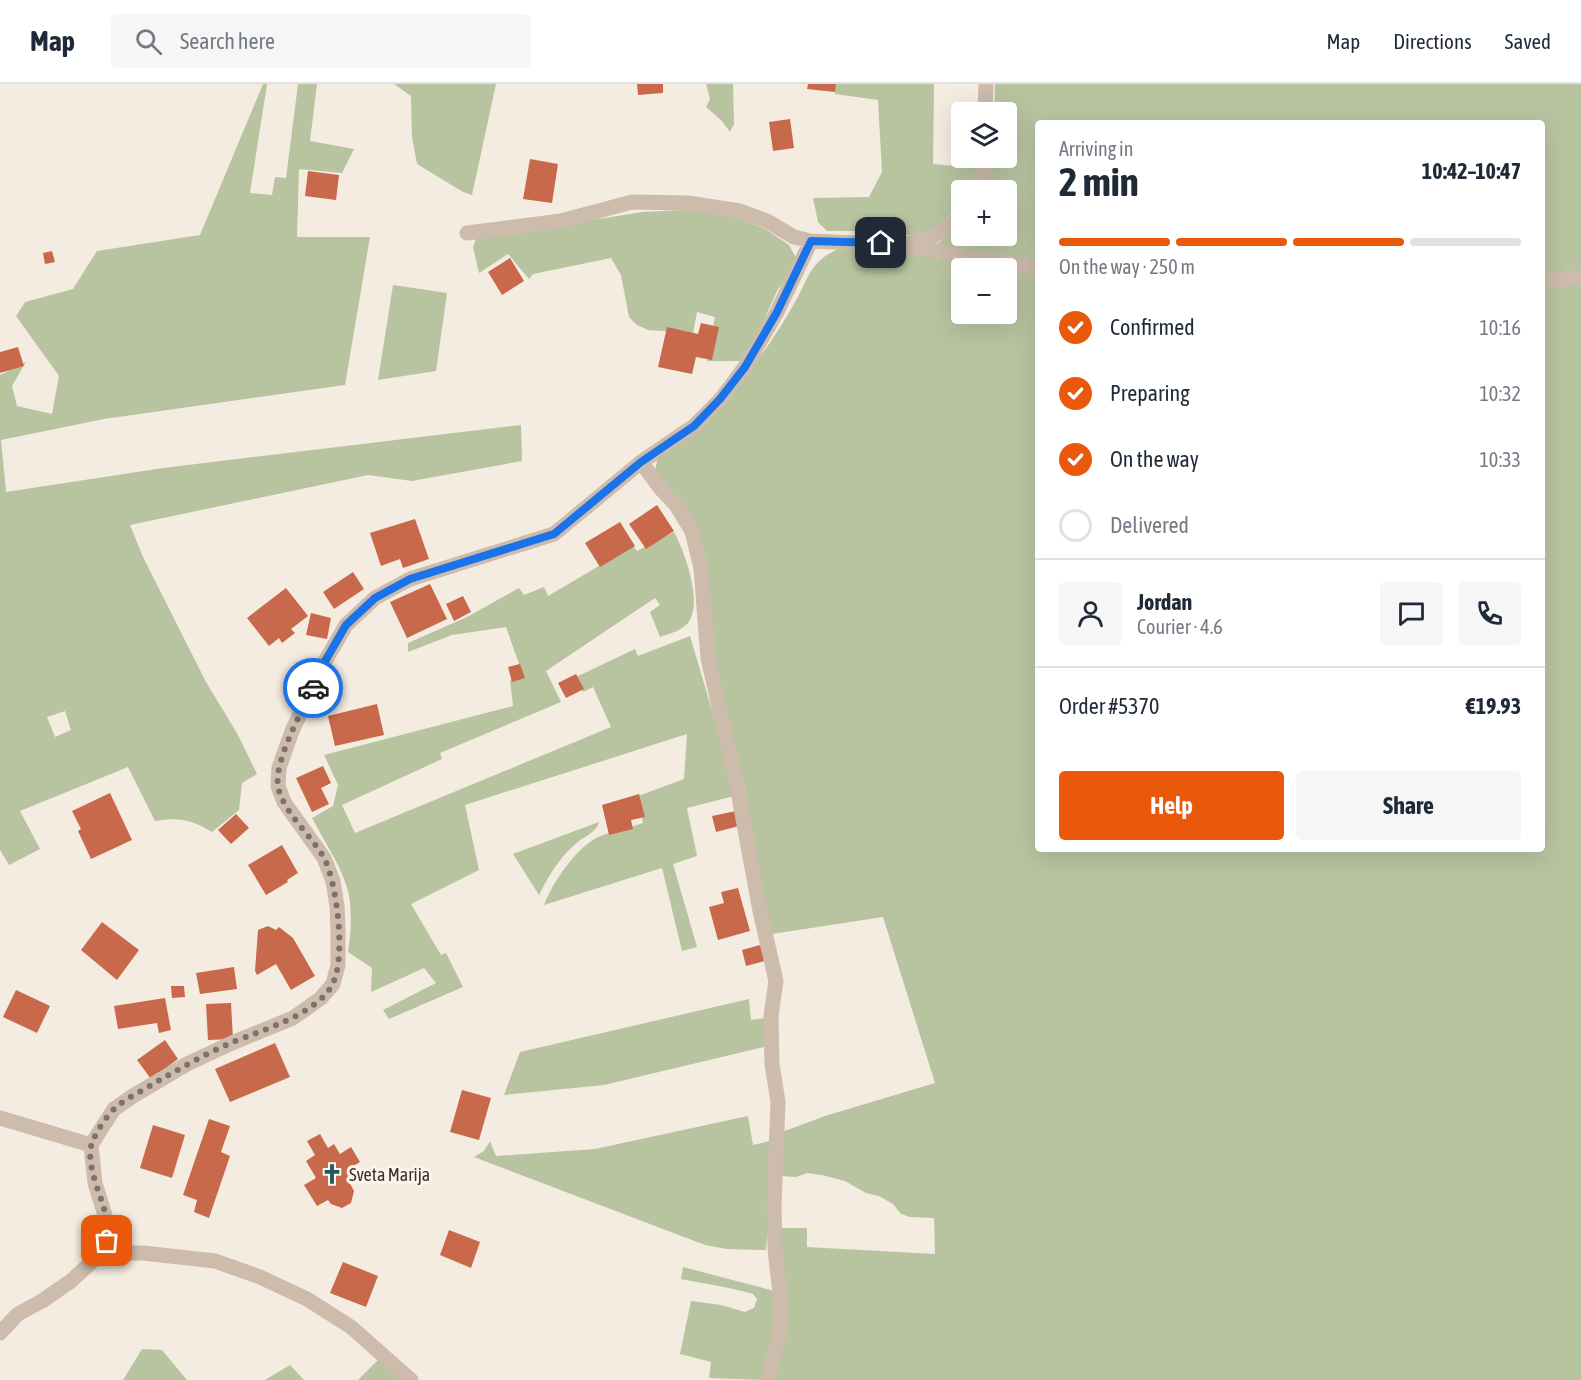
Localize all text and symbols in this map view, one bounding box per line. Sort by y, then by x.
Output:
search box [111,14,531,68]
text: Map [30,25,75,57]
icon: search [132,25,165,58]
text: Search here [180,28,275,54]
text: Map [1326,29,1360,53]
text: Directions [1393,29,1472,53]
text: Saved [1505,29,1551,53]
map controls [951,102,1017,324]
button: layers [951,102,1017,168]
text: Arriving in [1059,137,1133,160]
text: 10:42–10:47 [1422,158,1521,184]
text: 2 min [1059,160,1139,204]
button: + [951,180,1017,246]
pin [855,217,906,268]
icon: home [864,226,897,259]
text: On the way · 250 m [1059,255,1195,278]
button: − [951,258,1017,324]
icon: check [1059,311,1092,344]
text: Confirmed [1110,314,1195,340]
text: 10:16 [1479,316,1521,339]
icon: check [1059,377,1092,410]
text: Preparing [1110,380,1190,406]
text: 10:32 [1479,382,1521,405]
icon: check [1059,443,1092,476]
text: On the way [1110,446,1199,472]
text: 10:33 [1479,448,1521,471]
text: Delivered [1110,512,1189,538]
button: person [1059,582,1122,645]
button: chat [1380,582,1443,645]
button: phone [1458,582,1521,645]
text: Jordan [1137,589,1192,615]
text: Courier · 4.6 [1137,615,1223,638]
courier [283,658,343,718]
icon: car [297,672,330,705]
text: Order #5370 [1059,693,1159,719]
text: €19.93 [1466,693,1521,719]
button: Help [1059,771,1284,840]
button: Share [1296,771,1521,840]
church icon: Sveta Marija [320,1162,344,1186]
place label: Sveta Marija [349,1164,430,1185]
pin [81,1215,132,1266]
icon: bag [90,1224,123,1257]

